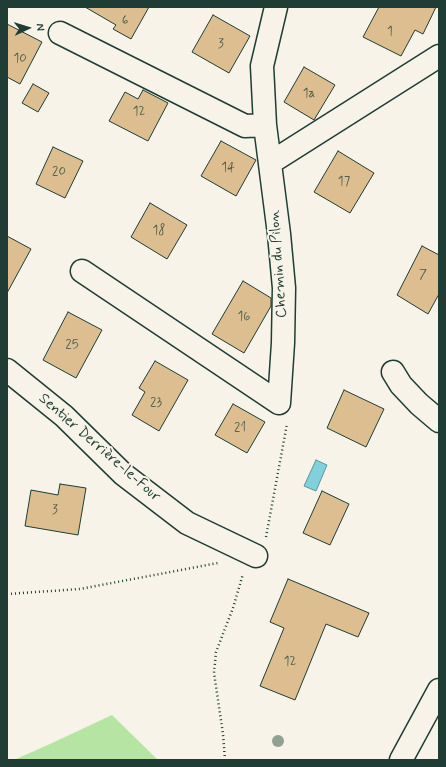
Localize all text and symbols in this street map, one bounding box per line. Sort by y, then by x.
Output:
north arrow [8,8,48,48]
house number: 6 [122,13,128,29]
text: N [33,23,47,31]
house number: 1 [387,24,393,40]
house number: 3 [218,36,224,52]
house number: 10 [13,51,27,67]
house number: 1a [303,86,315,102]
house number: 12 [133,104,145,120]
house number: 14 [221,160,235,176]
house number: 20 [52,164,66,180]
house number: 17 [338,174,350,190]
street label: Chemin du Pilon [266,209,292,319]
house number: 18 [153,223,165,239]
house number: 7 [419,267,427,283]
house number: 16 [238,309,250,325]
house number: 25 [65,337,79,353]
street label: Sentier Derrière-le-Four [34,390,164,506]
house number: 23 [150,395,162,411]
house number: 21 [234,420,246,436]
house number: 3 [52,502,58,518]
house number: 12 [284,654,296,670]

